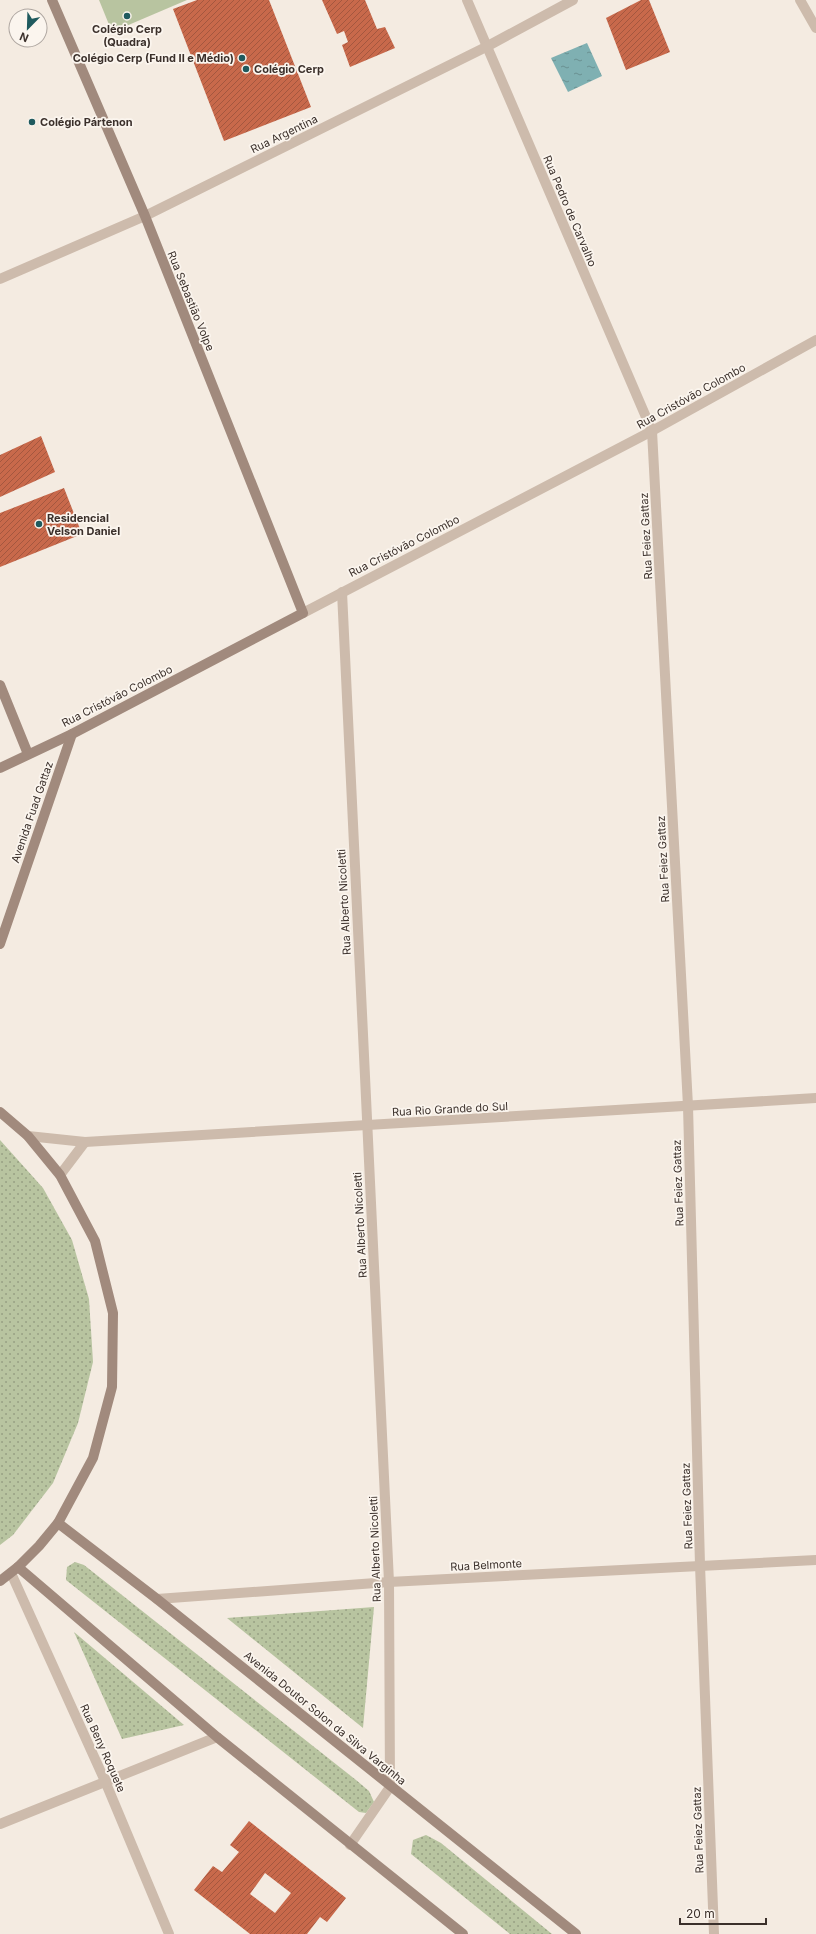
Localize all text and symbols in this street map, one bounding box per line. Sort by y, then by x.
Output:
north arrow [8,8,48,48]
marker: Colégio Cerp (Quadra) [122,11,132,21]
place label: Colégio Cerp (Quadra) [92,22,162,49]
text: N [17,29,31,45]
place label: Colégio Cerp (Fund II e Médio) [73,51,234,65]
marker: Colégio Cerp (Fund II e Médio) [237,53,247,63]
place label: Colégio Cerp [254,62,324,76]
marker: Colégio Cerp [241,64,251,74]
street label: Rua Argentina [248,112,320,156]
place label: Colégio Pártenon [40,115,133,129]
marker: Colégio Pártenon [27,117,37,127]
street label: Rua Pedro de Carvalho [540,153,600,269]
street label: Rua Sebastião Volpe [165,249,217,353]
street label: Rua Cristóvão Colombo [634,360,748,432]
street label: Rua Feiez Gattaz [637,492,655,580]
place label: Residencial Velson Daniel [47,511,120,538]
street label: Rua Cristóvão Colombo [346,512,462,580]
marker: Residencial Velson Daniel [34,519,44,529]
street label: Rua Cristóvão Colombo [59,662,175,730]
street label: Avenida Fuad Gattaz [8,759,56,865]
street label: Rua Feiez Gattaz [654,815,672,903]
street label: Rua Alberto Nicoletti [334,849,354,955]
street label: Rua Rio Grande do Sul [392,1099,508,1119]
street label: Rua Feiez Gattaz [669,1139,687,1227]
street label: Rua Alberto Nicoletti [350,1172,370,1278]
street label: Rua Feiez Gattaz [678,1462,696,1550]
street label: Rua Alberto Nicoletti [366,1496,384,1602]
street label: Rua Belmonte [450,1556,522,1574]
street label: Avenida Doutor Solon da Silva Varginha [241,1648,409,1788]
street label: Rua Beny Roquete [77,1702,129,1794]
street label: Rua Feiez Gattaz [689,1786,707,1874]
scale bar [680,1900,766,1926]
text: 20 m [686,1906,715,1921]

